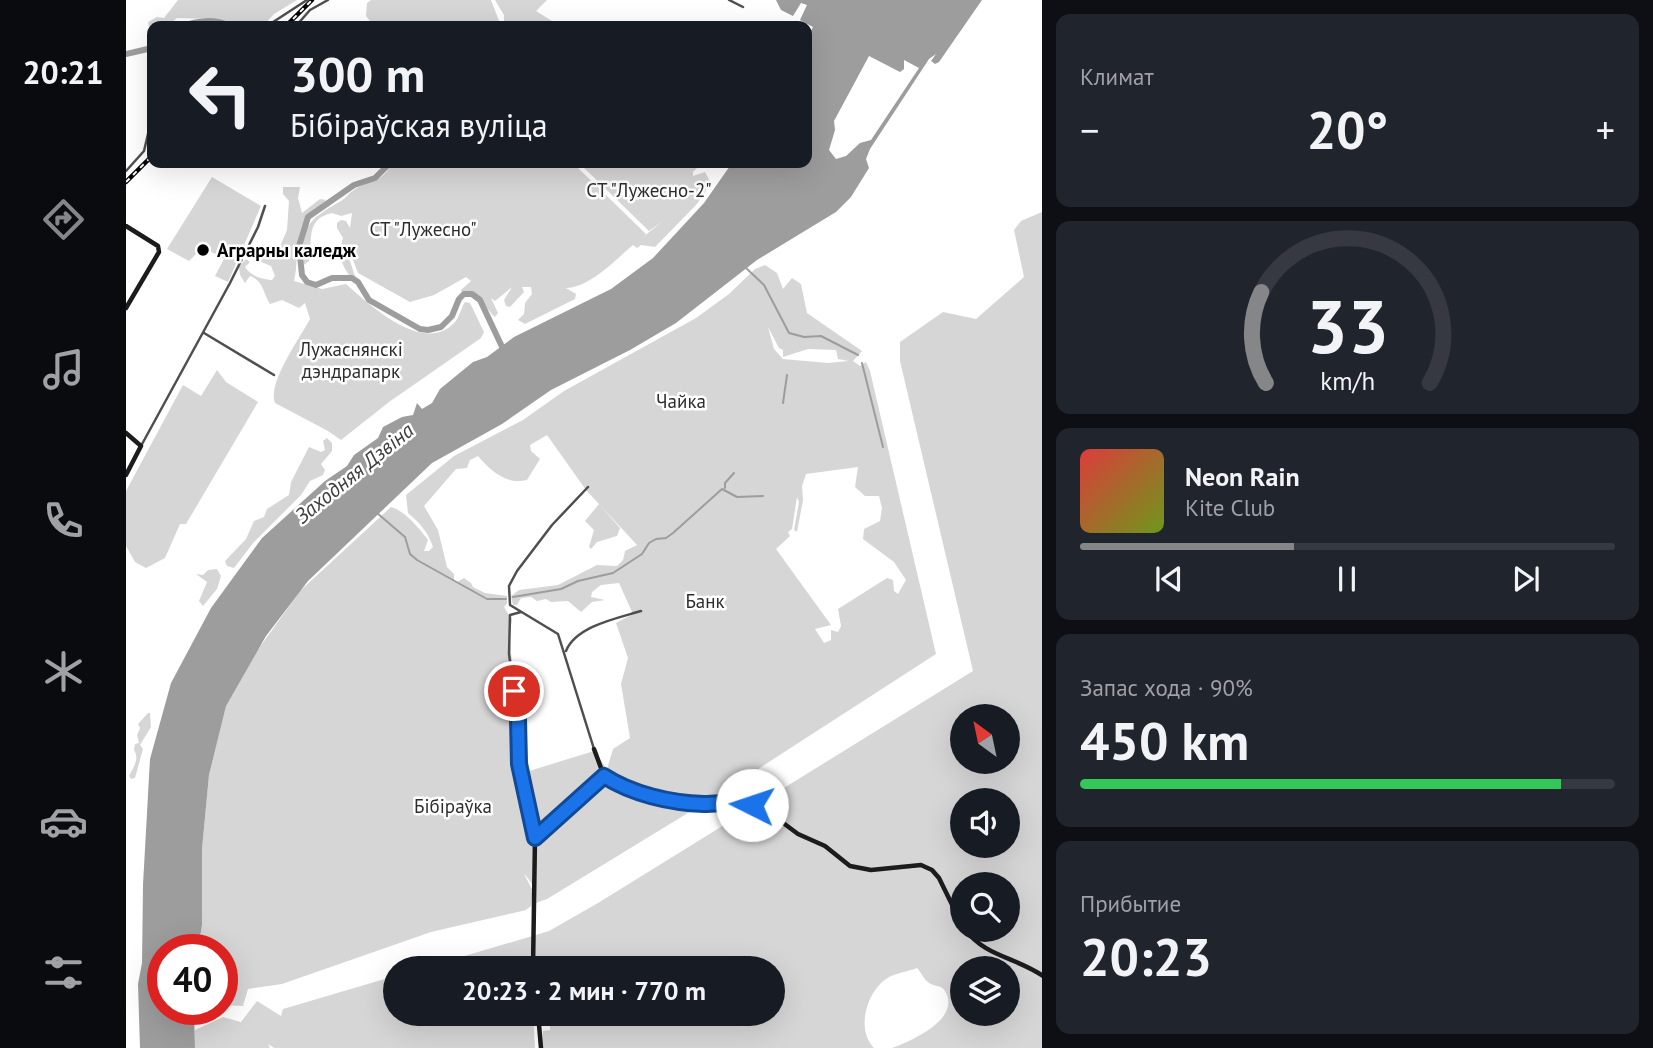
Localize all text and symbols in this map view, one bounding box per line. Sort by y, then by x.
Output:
text: 300 m [290,42,425,106]
icon: left [175,49,266,140]
text: 20:21 [22,51,104,93]
text: Климат [1080,62,1154,91]
text: 20° [1307,96,1388,163]
text: Бібіраўская вуліца [290,104,548,146]
text: − [1080,105,1099,154]
text: + [1596,105,1615,154]
park label: СТ "Лужесно-2" [586,178,712,202]
icon: directions [39,195,88,244]
park label: СТ "Лужесно" [369,217,477,241]
place label: Аграрны каледж [217,238,357,262]
marker: Аграрны каледж [195,242,211,258]
text: 33 [1306,280,1389,374]
park label: Лужаснянскі дэндрапарк [298,337,403,383]
icon: music [39,345,88,394]
text: km/h [1320,365,1375,397]
park label: Чайка [656,389,706,413]
water label: Заходняя Дзвіна [289,416,420,529]
text: Neon Rain [1185,460,1300,493]
text: Kite Club [1185,493,1275,522]
icon: phone [39,496,88,545]
icon: previous [1150,560,1188,598]
icon: pause [1328,560,1366,598]
icon: next [1507,560,1545,598]
park label: Банк [685,589,725,613]
icon: climate [39,647,88,696]
pin [484,661,544,721]
icon: arrive [495,672,533,710]
text: Запас хода · 90% [1080,673,1253,702]
north arrow [950,704,1020,774]
map controls [950,704,1020,1026]
text: 450 km [1080,707,1249,774]
position arrow [715,768,789,842]
button: sound [950,788,1020,858]
park label: Бібіраўка [414,794,492,818]
icon: car [39,797,88,846]
button: search [950,872,1020,942]
text: Прибытие [1080,889,1181,918]
text: 20:23 [1080,923,1212,990]
speed limit sign: 40 [147,934,238,1025]
icon: filters [39,948,88,997]
button: layers [950,956,1020,1026]
text: 20:23 · 2 мин · 770 m [462,974,706,1007]

